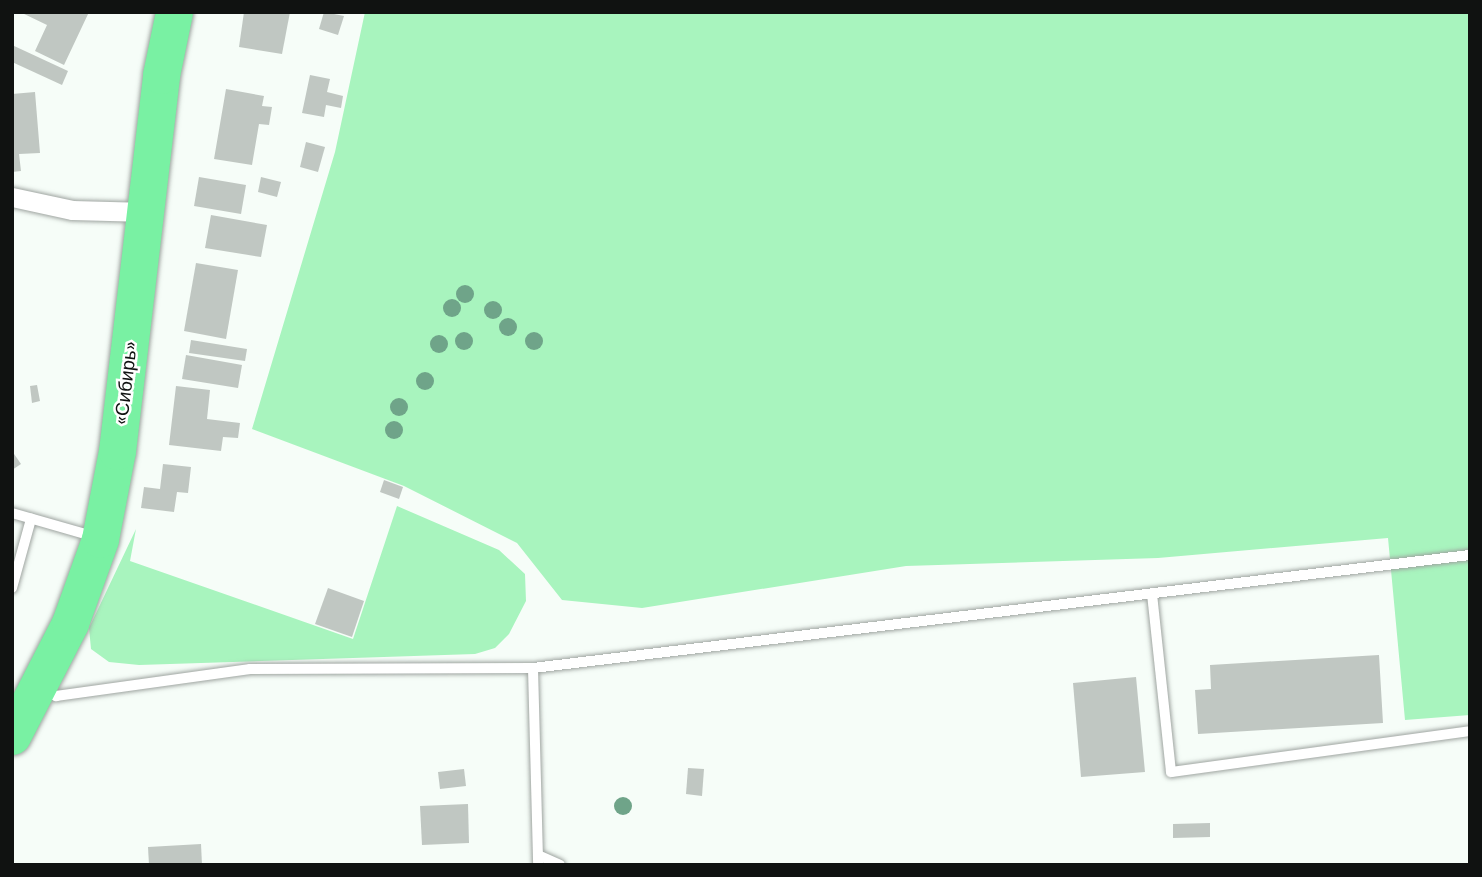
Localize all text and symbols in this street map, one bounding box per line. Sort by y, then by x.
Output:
street label: «Сибирь» [110,340,142,426]

